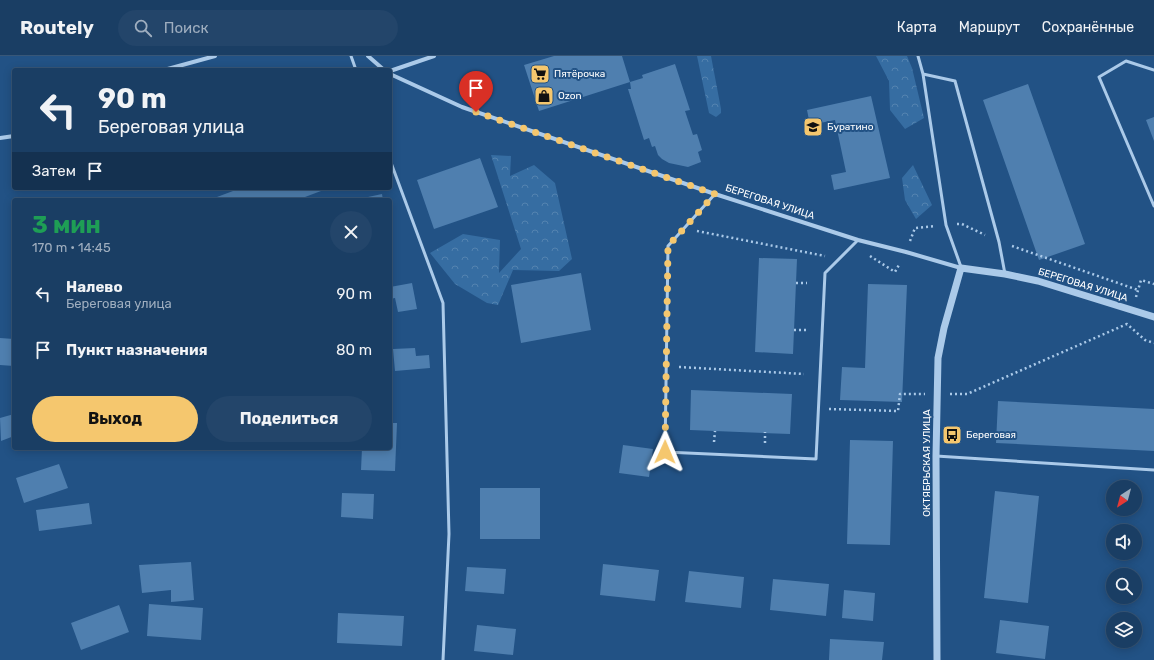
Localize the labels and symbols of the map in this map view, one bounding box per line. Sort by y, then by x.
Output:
supermarket icon: Пятёрочка [529,63,551,85]
place label: Пятёрочка [554,68,605,80]
pin [459,71,493,112]
shop icon: Ozon [533,85,555,107]
place label: Ozon [558,90,582,102]
school or university icon: Буратино [802,116,824,138]
place label: Буратино [827,121,874,133]
street label: БЕРЕГОВАЯ УЛИЦА [724,182,817,222]
street label: БЕРЕГОВАЯ УЛИЦА [1037,266,1130,304]
street label: ОКТЯБРЬСКАЯ УЛИЦА [921,409,933,517]
bus stop icon: Береговая [941,424,963,446]
place label: Береговая [966,429,1016,441]
position arrow [644,431,686,473]
north arrow [1106,480,1142,516]

